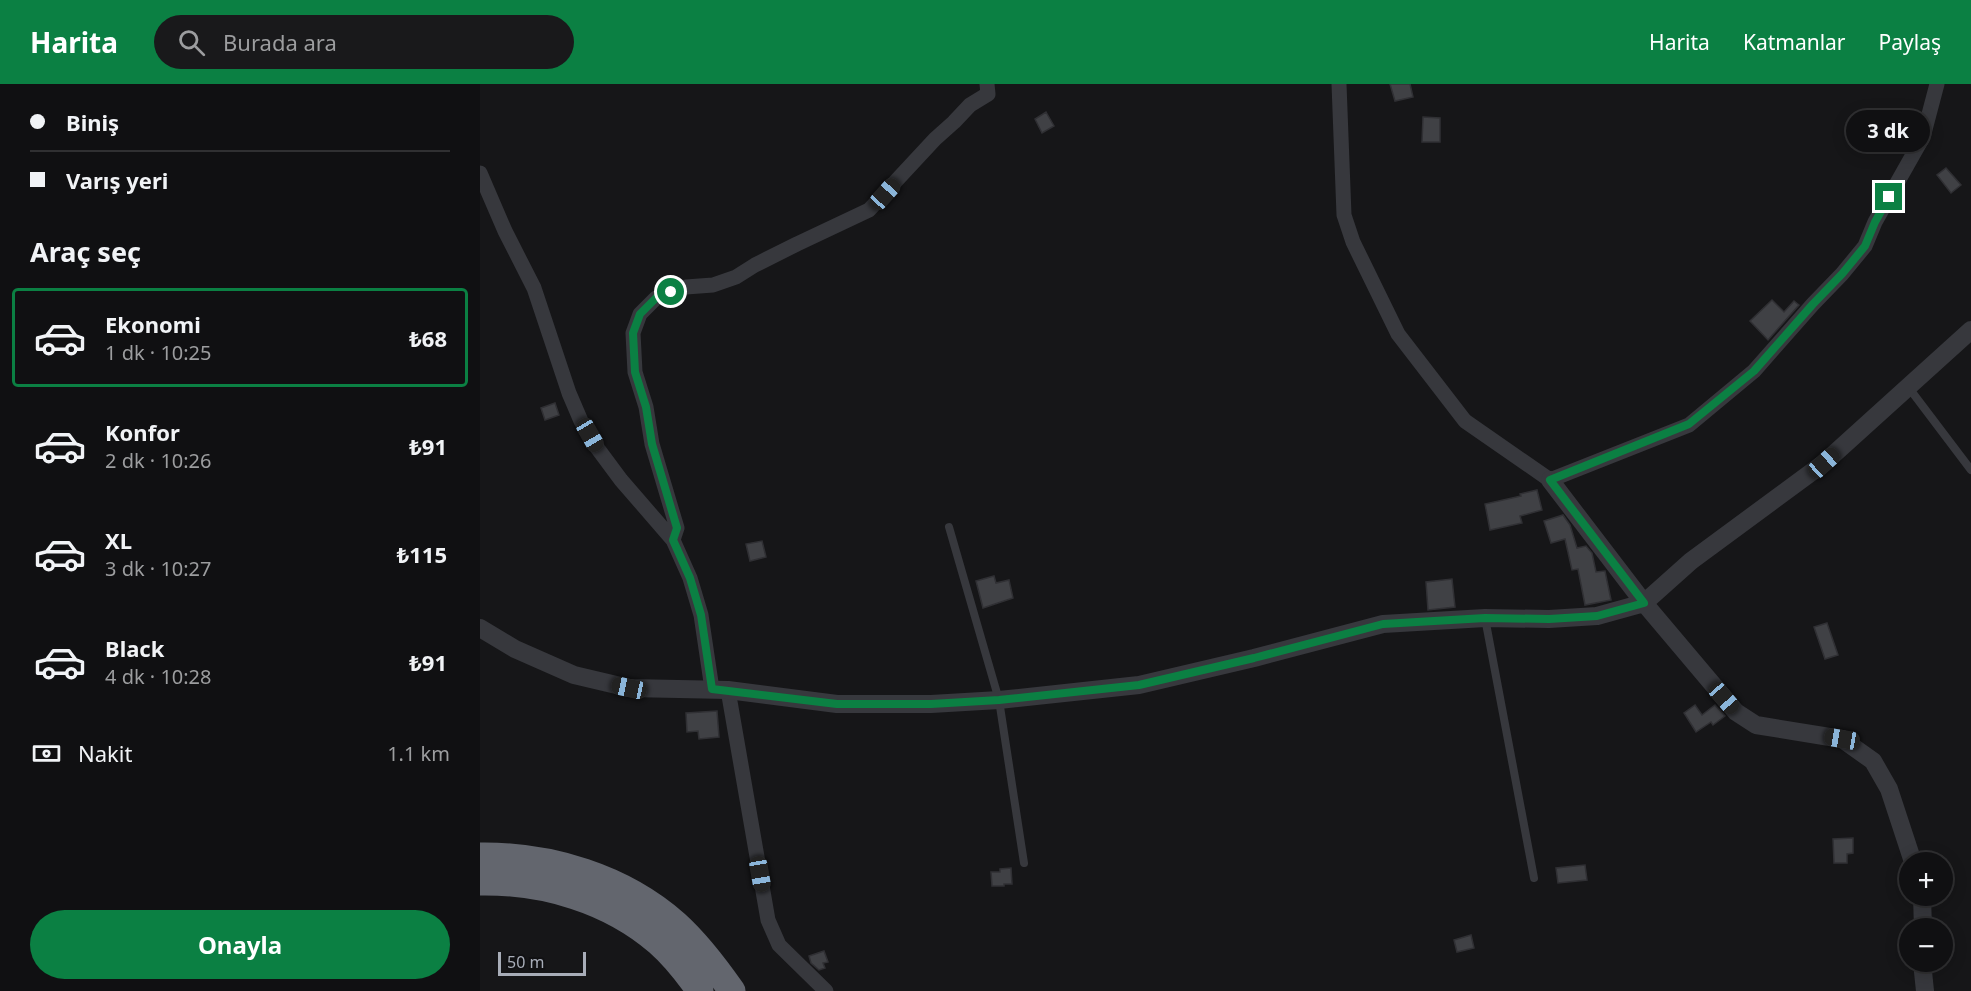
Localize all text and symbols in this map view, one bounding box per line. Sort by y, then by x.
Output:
search box [154,15,574,69]
text: Harita [30,23,118,61]
icon: search [175,26,208,59]
text: Burada ara [223,27,337,57]
text: Harita [1649,28,1710,56]
text: Katmanlar [1743,28,1846,56]
text: Paylaş [1879,28,1941,56]
text: Biniş [66,107,119,137]
callout: 3 dk [1847,110,1931,152]
text: 3 dk [1867,117,1909,144]
text: Varış yeri [66,165,168,195]
car [866,175,904,213]
route end [1875,183,1902,210]
text: Araç seç [30,233,141,270]
route start [657,278,684,305]
text: Ekonomi [105,309,201,339]
icon: car [33,311,87,365]
text: ₺68 [409,323,447,353]
text: 1 dk · 10:25 [105,339,212,366]
car [573,415,607,455]
text: Konfor [105,417,180,447]
icon: car [33,419,87,473]
text: ₺91 [409,431,447,461]
car [1805,444,1843,482]
text: 2 dk · 10:26 [105,447,212,474]
text: XL [105,525,132,555]
icon: car [33,527,87,581]
text: ₺115 [397,539,447,569]
text: 3 dk · 10:27 [105,555,212,582]
text: Black [105,633,164,663]
icon: car [33,635,87,689]
text: ₺91 [409,647,447,677]
text: 4 dk · 10:28 [105,663,212,690]
car [610,675,648,701]
car [1705,679,1743,717]
car [1823,727,1861,751]
icon: cash [30,737,63,770]
text: Nakit [78,738,132,768]
text: 1.1 km [387,740,450,767]
map controls [1899,852,1953,972]
button: + [1899,852,1953,906]
car [748,855,772,893]
button: Onayla [30,910,450,979]
button: − [1899,918,1953,972]
scale bar [498,949,586,976]
text: 50 m [507,951,544,973]

